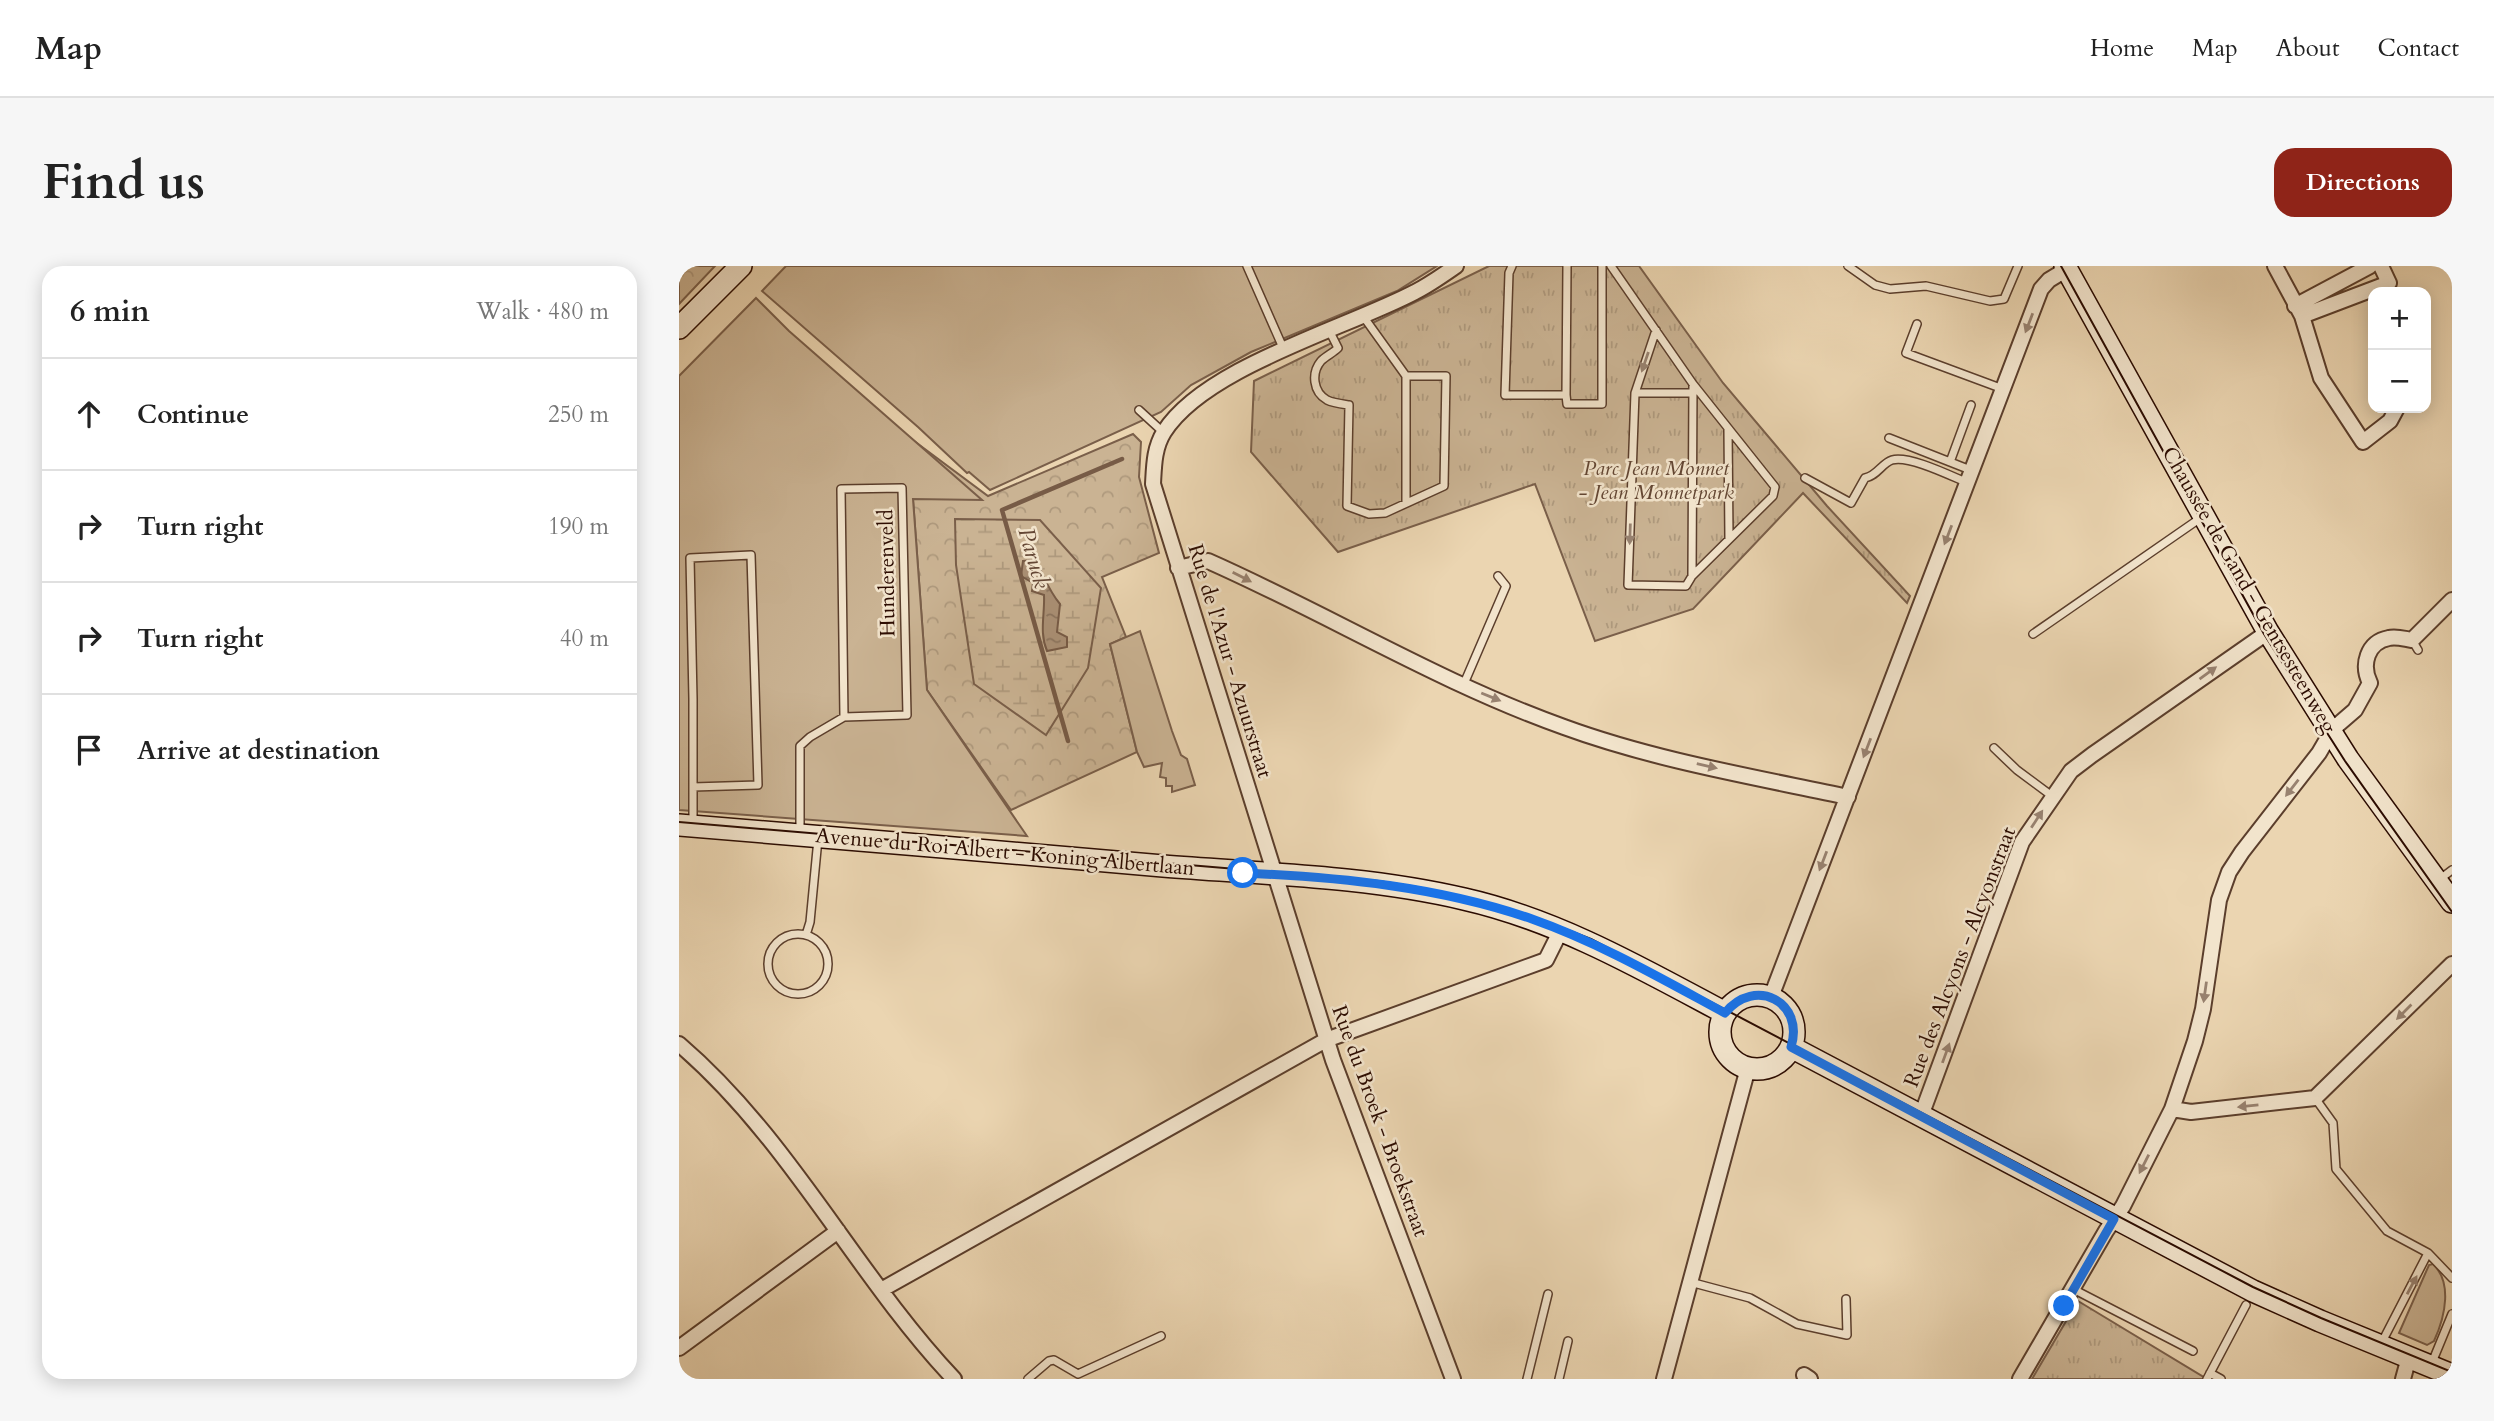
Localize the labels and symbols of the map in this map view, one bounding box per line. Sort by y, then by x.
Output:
one-way arrow [2023,312,2034,333]
one-way arrow [1639,351,1650,372]
street label: Chaussée de Gand - Gentsesteenweg [2155,441,2343,739]
park label: Parc Jean Monnet - Jean Monnetpark [1578,454,1735,507]
street label: Hunderenveld [871,509,903,637]
water label: Paruck [1011,524,1058,593]
one-way arrow [1624,524,1636,546]
one-way arrow [1943,525,1954,546]
street label: Rue de l'Azur - Azuurstraat [1181,541,1279,782]
one-way arrow [1232,571,1252,583]
one-way arrow [2199,666,2217,680]
one-way arrow [1480,692,1501,703]
one-way arrow [1861,737,1872,758]
one-way arrow [1696,761,1718,772]
one-way arrow [2285,779,2299,797]
one-way arrow [2030,810,2044,828]
street label: Avenue du Roi Albert - Koning Albertlaan [814,821,1196,883]
street label: Rue des Alcyons - Alcyonstraat [1897,822,2023,1091]
one-way arrow [1818,850,1829,871]
route start [1227,857,1258,888]
one-way arrow [2200,981,2211,1003]
street label: Rue du Broek - Broekstraat [1325,1001,1436,1241]
one-way arrow [2395,1003,2412,1020]
one-way arrow [1940,1042,1951,1063]
one-way arrow [2237,1101,2259,1112]
one-way arrow [2139,1154,2150,1174]
one-way arrow [2406,1275,2417,1295]
route end [2048,1290,2079,1321]

